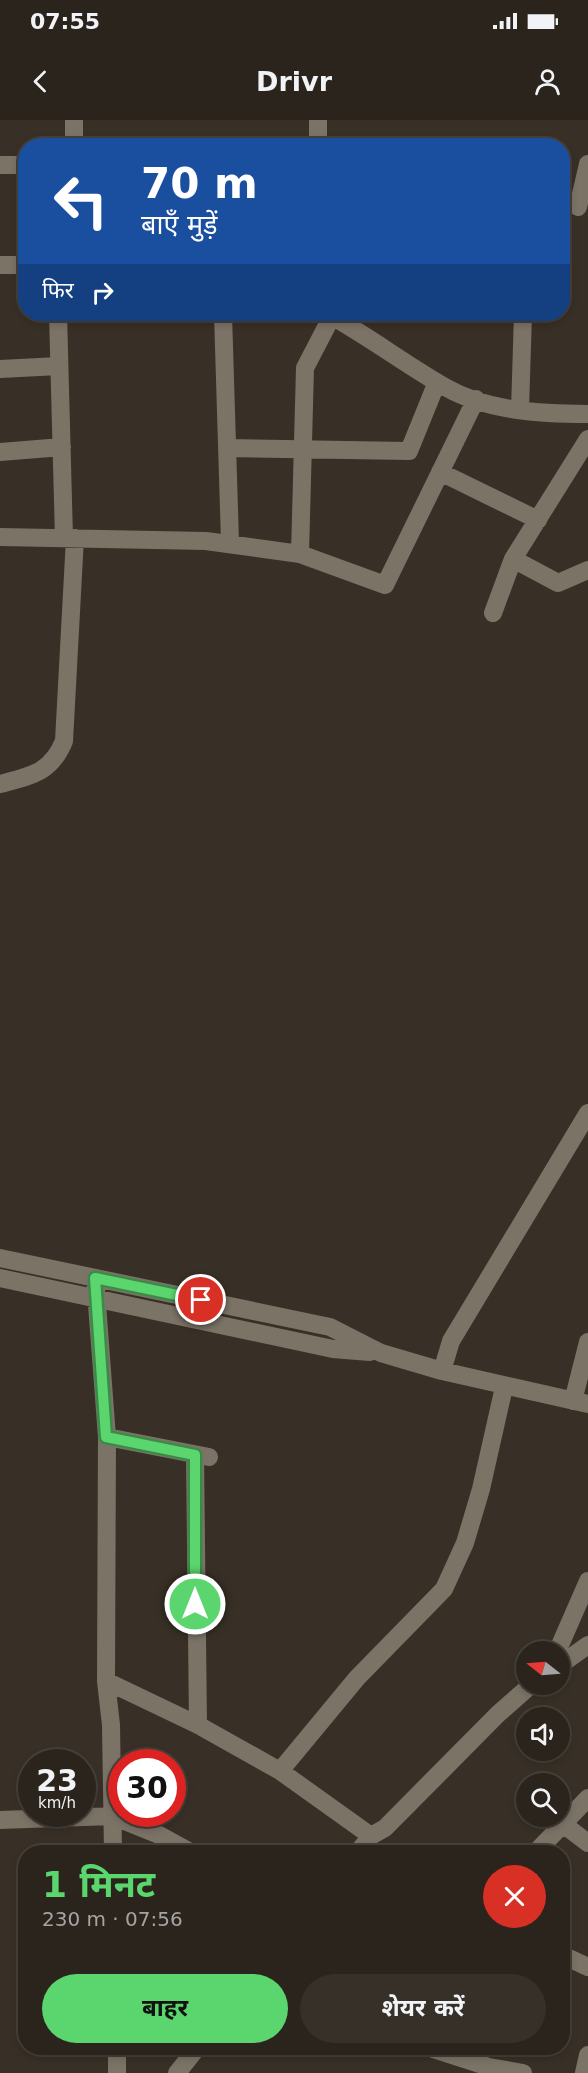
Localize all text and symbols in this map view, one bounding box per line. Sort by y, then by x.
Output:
text: 07:55 [30,9,100,34]
icon: back [24,65,57,98]
icon: person [531,65,564,98]
text: Drivr [256,66,332,97]
text: 70 m [141,159,258,208]
icon: left [42,162,120,240]
text: बाएँ मुड़ें [141,209,218,240]
icon: right [86,276,119,309]
text: फिर [42,278,74,303]
pin [175,1274,226,1325]
icon: arrive [184,1283,217,1316]
position arrow [163,1572,227,1636]
north arrow [516,1641,570,1695]
map controls [516,1641,570,1827]
button: sound [516,1707,570,1761]
speed limit sign: 30 [108,1749,186,1827]
text: 23 [36,1763,78,1798]
button: search [516,1773,570,1827]
text: km/h [38,1794,76,1812]
text: 1 मिनट [42,1864,155,1905]
button: close [483,1865,546,1928]
text: 230 m · 07:56 [42,1907,183,1931]
button: बाहर [42,1974,288,2043]
button: शेयर करें [300,1974,546,2043]

